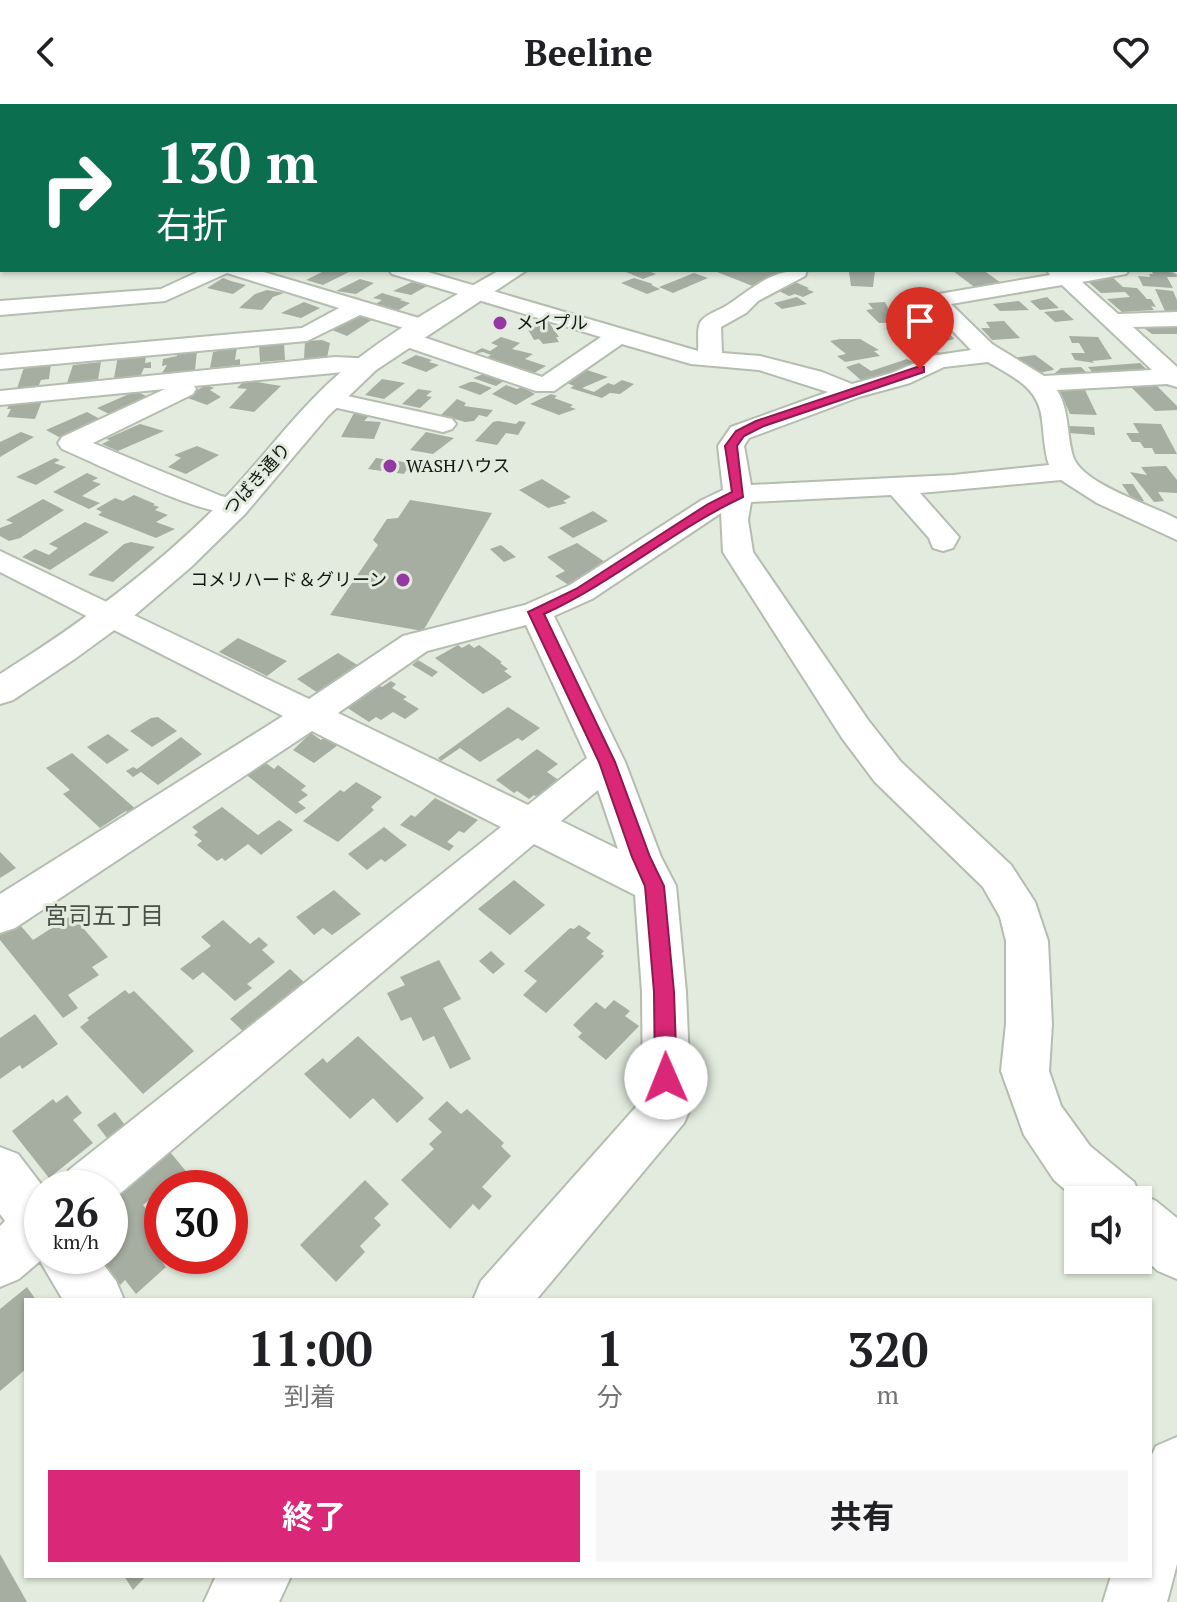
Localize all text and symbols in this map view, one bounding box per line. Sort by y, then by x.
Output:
text: Beeline [524,29,653,76]
icon: back [24,30,68,74]
icon: heart [1109,30,1153,74]
text: 130 m [156,125,318,199]
icon: right [24,136,128,240]
text: 右折 [156,201,228,248]
pin [886,287,954,369]
icon: arrive [898,299,942,343]
place label: メイプル [516,310,588,334]
marker: メイプル [491,314,509,332]
street label: つばき通り [217,437,295,520]
place label: WASHハウス [406,453,510,477]
marker: WASHハウス [381,457,399,475]
place label: コメリハード＆グリーン [190,567,387,591]
marker: コメリハード＆グリーン [394,571,412,589]
district label: 宮司五丁目 [44,899,164,931]
position arrow [624,1036,708,1120]
speed limit sign: 30 [144,1170,248,1274]
text: 26 [53,1185,99,1238]
map controls [1064,1186,1152,1274]
button: sound [1064,1186,1152,1274]
text: km/h [53,1228,99,1255]
text: 11:00 [248,1316,373,1380]
text: 1 [596,1316,623,1380]
text: 320 [847,1317,928,1381]
text: m [876,1377,899,1411]
text: 到着 [284,1379,336,1413]
text: 分 [597,1379,623,1413]
button: 終了 [48,1470,580,1562]
button: 共有 [596,1470,1128,1562]

